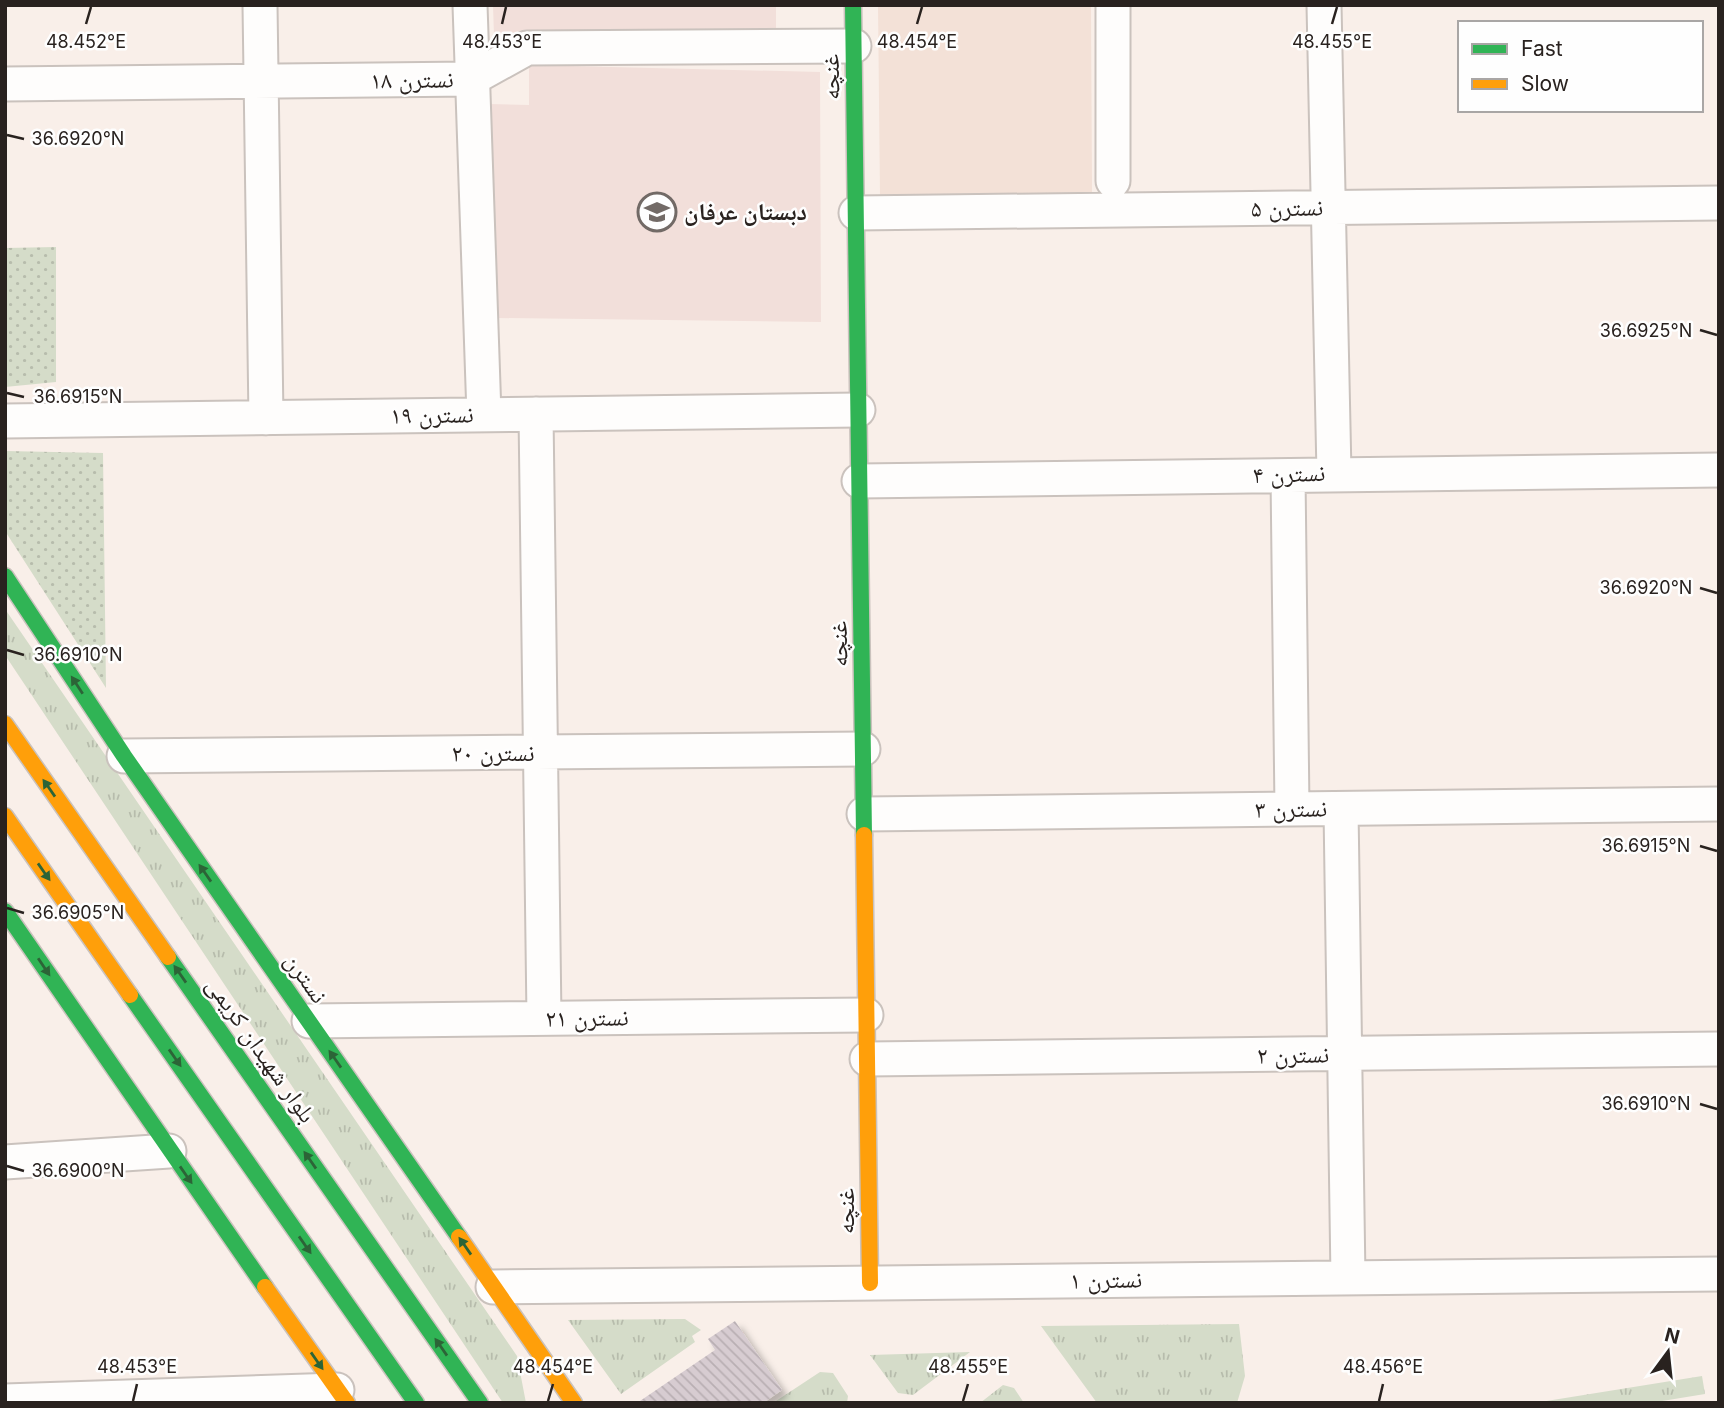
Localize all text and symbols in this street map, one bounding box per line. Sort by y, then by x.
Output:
legend [1458,21,1703,112]
text: 48.452°E [46,31,126,52]
text: 48.453°E [462,31,542,52]
text: 48.454°E [877,31,957,52]
text: 48.455°E [1292,31,1372,52]
text: Fast [1521,36,1563,61]
street label: غنچه [816,54,845,100]
street label: نسترن ۱۸ [370,64,454,95]
text: Slow [1521,71,1569,96]
text: 36.6920°N [32,128,124,149]
school or university icon: دبستان عرفان [636,191,678,233]
street label: نسترن ۵ [1251,192,1323,223]
place label: دبستان عرفان [684,197,807,226]
text: 36.6925°N [1600,320,1692,341]
text: 36.6915°N [34,386,122,407]
street label: نسترن ۱۹ [390,399,474,430]
street label: نسترن ۴ [1252,458,1326,489]
text: 36.6920°N [1600,577,1692,598]
street label: غنچه [824,621,853,667]
text: 36.6910°N [33,644,123,665]
one-way arrow [70,676,84,694]
street label: نسترن ۲۰ [451,738,535,767]
one-way arrow [43,778,57,797]
street label: نسترن ۳ [1255,793,1327,824]
text: 36.6915°N [1602,835,1690,856]
one-way arrow [37,863,51,881]
one-way arrow [198,864,212,882]
text: 36.6905°N [32,902,124,923]
street label: نسترن [279,947,334,1009]
one-way arrow [37,958,51,976]
one-way arrow [173,965,187,983]
street label: بلوار شهیدان کریمی [200,971,322,1128]
street label: نسترن ۲۱ [545,1002,629,1033]
street label: نسترن ۲ [1257,1039,1329,1070]
one-way arrow [168,1049,182,1067]
one-way arrow [328,1050,342,1068]
text: 36.6910°N [1601,1093,1691,1114]
one-way arrow [303,1151,317,1169]
text: 36.6900°N [31,1160,125,1181]
one-way arrow [179,1166,193,1184]
street label: غنچه [831,1188,860,1234]
one-way arrow [298,1236,312,1254]
one-way arrow [458,1237,472,1255]
street label: نسترن ۱ [1070,1264,1142,1295]
north arrow [1633,1317,1703,1387]
text: N [1662,1323,1682,1349]
one-way arrow [434,1338,448,1356]
one-way arrow [310,1352,324,1370]
text: 48.453°E [97,1356,177,1377]
text: 48.454°E [513,1356,593,1377]
text: 48.455°E [928,1356,1008,1377]
text: 48.456°E [1343,1356,1423,1377]

